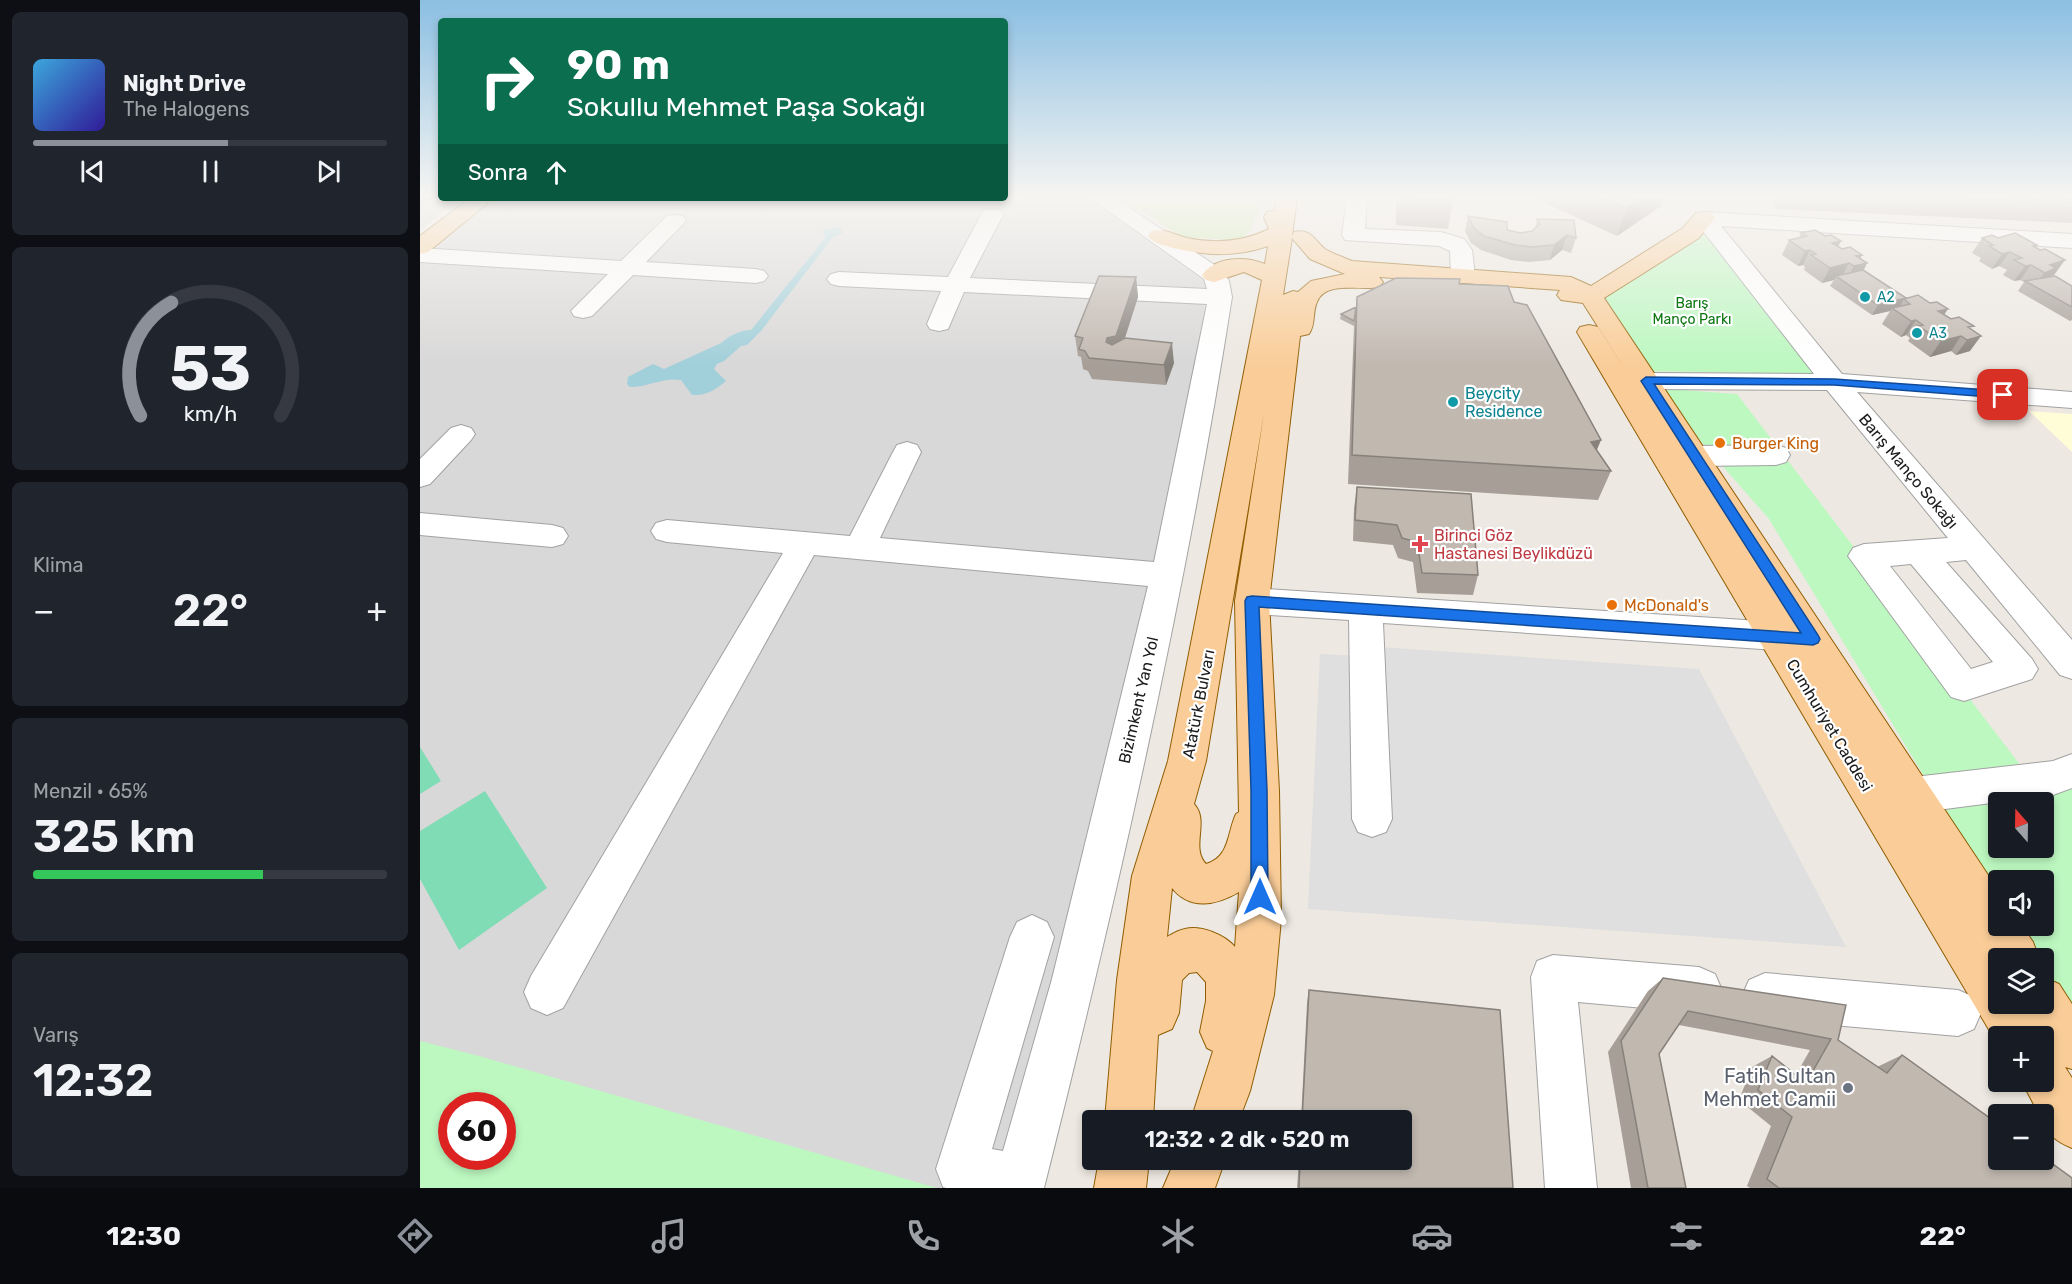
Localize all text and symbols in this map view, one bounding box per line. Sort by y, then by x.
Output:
text: 90 m [567,40,670,90]
icon: right [468,42,546,120]
text: Night Drive [123,70,246,97]
text: Sokullu Mehmet Paşa Sokağı [567,91,925,123]
text: The Halogens [123,97,250,121]
icon: previous [76,155,109,188]
icon: pause [194,155,227,188]
icon: next [312,155,345,188]
icon: ahead [540,156,573,189]
text: Sonra [468,159,528,186]
place label: A2 [1877,289,1895,306]
marker: A2 [1858,290,1872,304]
park label: Barış Manço Parkı [1652,295,1732,328]
place label: A3 [1929,325,1947,342]
marker: A3 [1910,326,1924,340]
text: 53 [169,332,251,406]
pin [1977,369,2028,420]
icon: arrive [1986,378,2019,411]
place label: Beycity Residence [1465,384,1542,421]
marker: Beycity Residence [1446,395,1460,409]
text: km/h [183,401,237,426]
street label: Barış Manço Sokağı [1855,410,1962,533]
place label: Burger King [1732,434,1819,453]
marker: Burger King [1713,436,1727,450]
place label: Birinci Göz Hastanesi Beylikdüzü [1434,526,1593,563]
marker: Birinci Göz Hastanesi Beylikdüzü [1411,535,1429,553]
text: Klima [33,553,84,577]
text: 22° [173,584,248,637]
text: − [33,591,54,630]
text: + [366,591,387,630]
place label: McDonald's [1624,596,1709,615]
marker: McDonald's [1605,598,1619,612]
street label: Bizimkent Yan Yol [1115,635,1162,765]
street label: Atatürk Bulvarı [1179,648,1218,760]
street label: Cumhuriyet Caddesi [1783,656,1877,795]
text: Menzil · 65% [33,779,148,803]
north arrow [1988,792,2054,858]
map controls [1988,792,2054,1170]
text: 325 km [33,810,195,863]
position arrow [1228,865,1292,929]
button: sound [1988,870,2054,936]
button: layers [1988,948,2054,1014]
text: Varış [33,1023,79,1047]
button: + [1988,1026,2054,1092]
text: 12:32 [33,1054,153,1107]
place label: Fatih Sultan Mehmet Camii [1703,1064,1836,1111]
marker: Fatih Sultan Mehmet Camii [1841,1081,1855,1095]
speed limit sign: 60 [438,1092,516,1170]
button: − [1988,1104,2054,1170]
text: 12:32 · 2 dk · 520 m [1144,1126,1350,1153]
icon: directions [394,1215,436,1257]
icon: music [648,1215,690,1257]
icon: phone [902,1215,944,1257]
icon: climate [1157,1215,1199,1257]
icon: car [1411,1215,1453,1257]
icon: filters [1665,1215,1707,1257]
text: 12:30 [106,1220,181,1252]
text: 22° [1920,1220,1966,1252]

